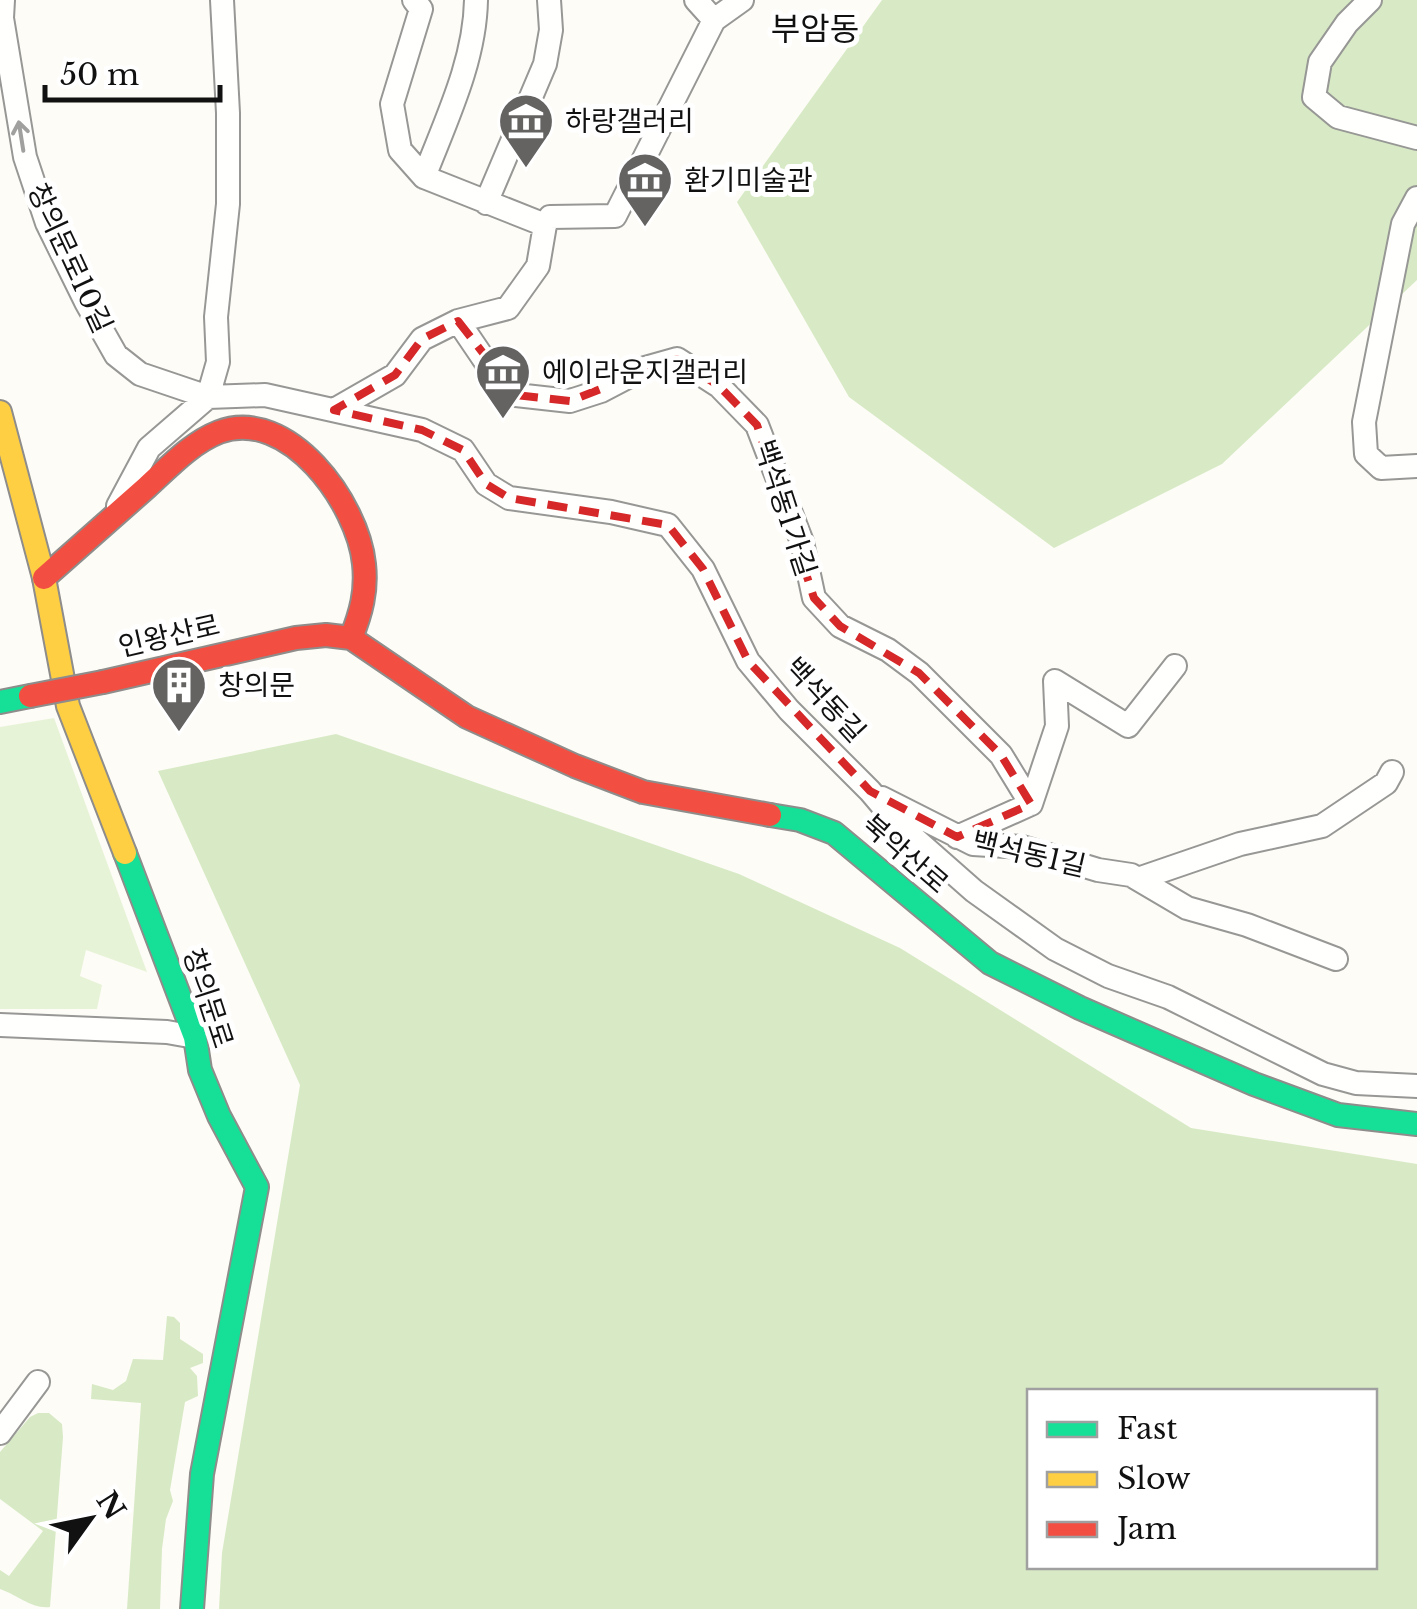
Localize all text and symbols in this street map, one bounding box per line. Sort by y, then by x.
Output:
district label: 부암동 [771,9,859,49]
scale bar [45,40,220,102]
text: 50 m [60,56,139,93]
museum icon: 하랑갤러리 [496,91,556,170]
place label: 하랑갤러리 [565,104,694,139]
one-way arrow [12,120,30,153]
museum icon: 환기미술관 [615,150,675,229]
place label: 환기미술관 [684,163,813,198]
street label: 창의문로10길 [20,178,120,338]
museum icon: 에이라운지갤러리 [473,342,533,421]
place label: 에이라운지갤러리 [542,355,748,390]
street label: 백석동1가길 [747,435,823,581]
street label: 인왕산로 [115,607,223,665]
street label: 백석동길 [777,650,873,750]
building icon: 창의문 [149,655,209,734]
place label: 창의문 [218,668,295,703]
street label: 북악산로 [855,807,955,901]
street label: 백석동1길 [969,824,1089,884]
street label: 창의문로 [175,944,241,1052]
legend [1027,1389,1377,1569]
text: Fast [1117,1410,1178,1447]
text: Slow [1117,1460,1191,1497]
north arrow [40,1469,140,1569]
text: N [89,1485,132,1526]
text: Jam [1113,1510,1177,1547]

